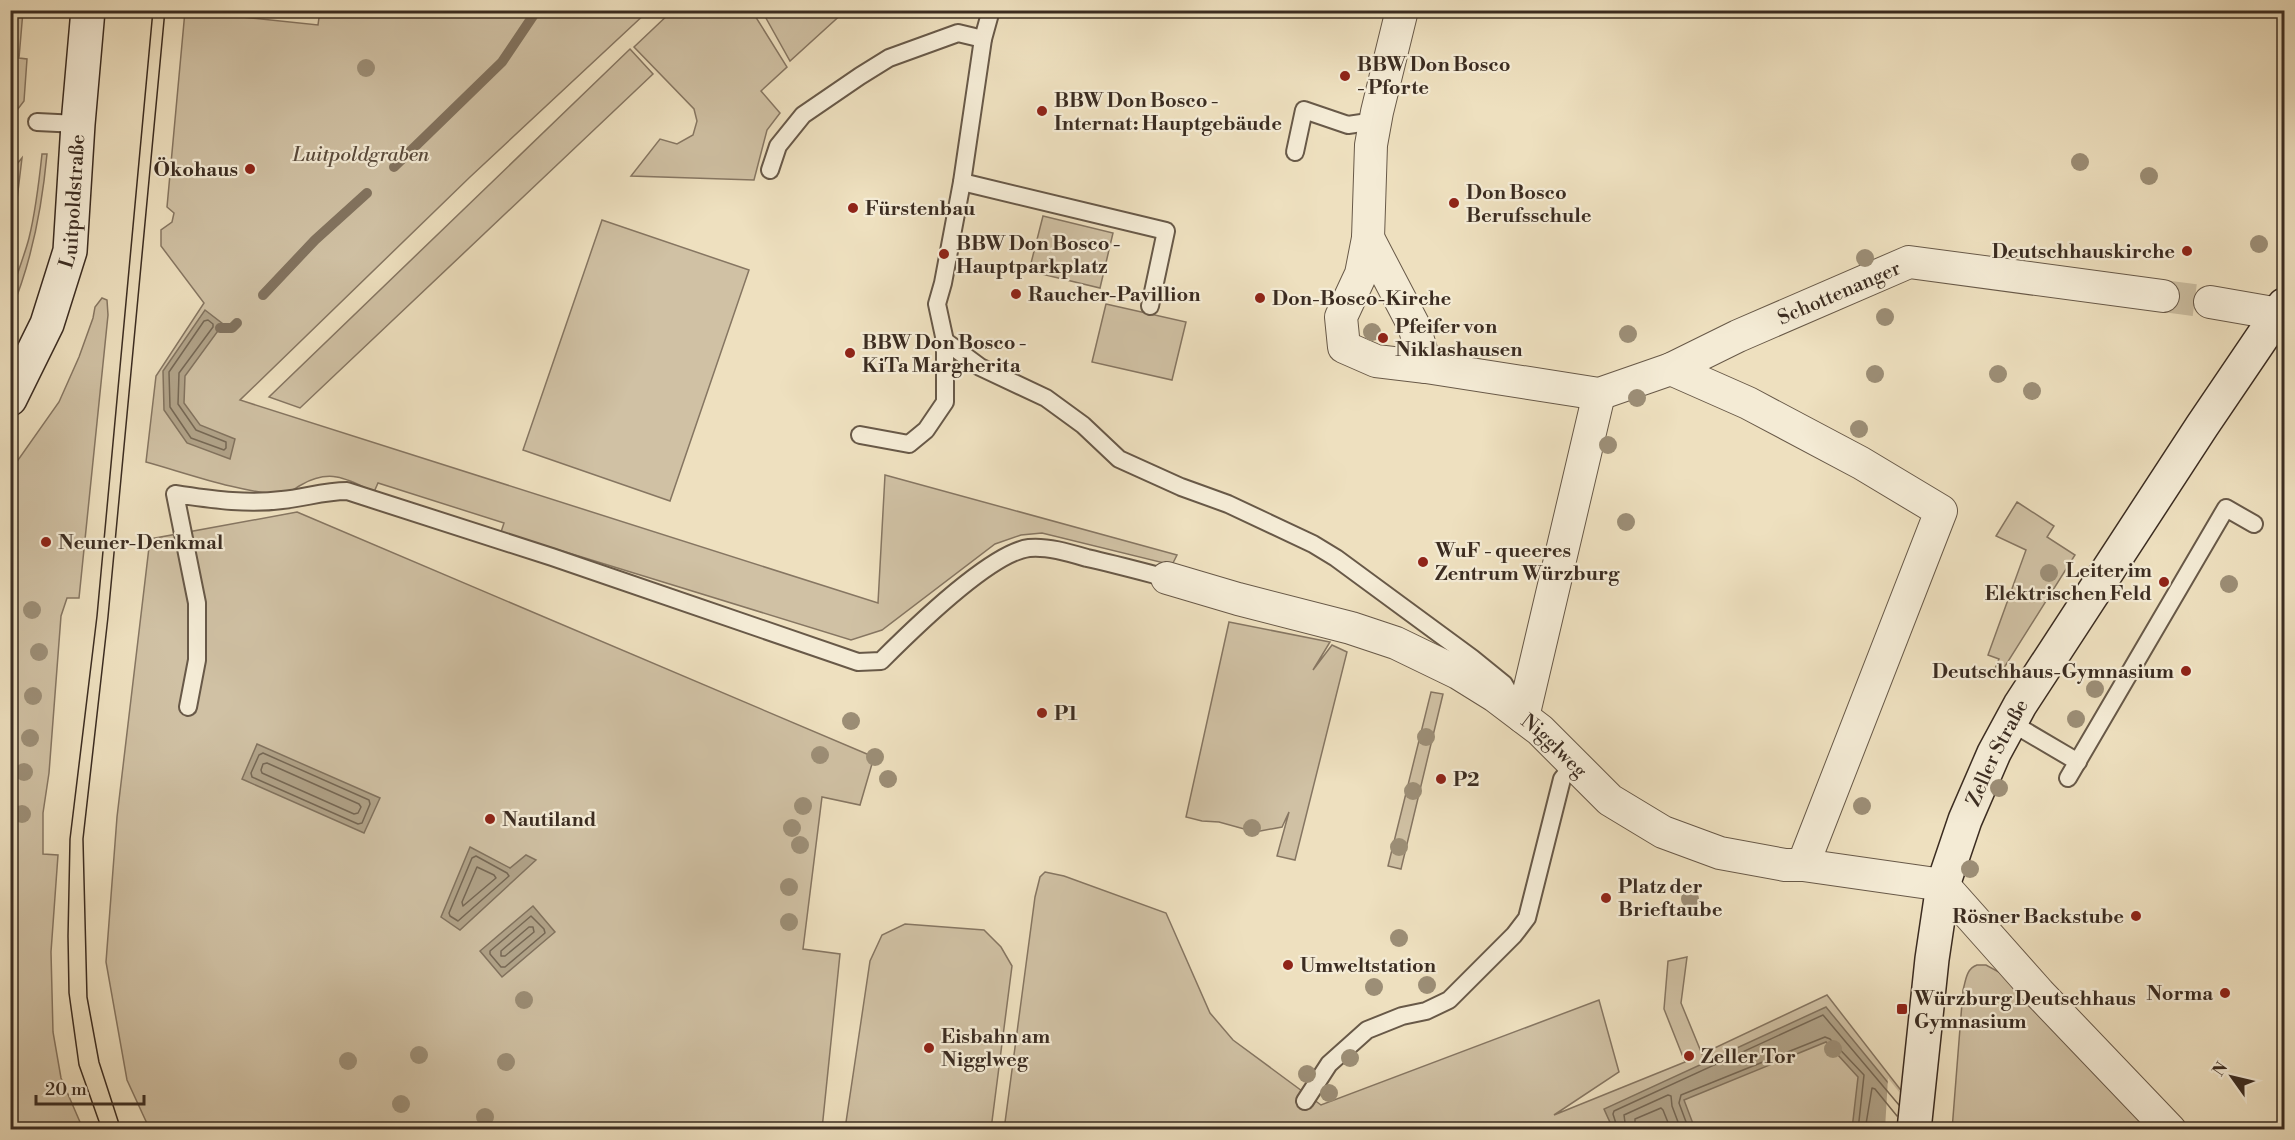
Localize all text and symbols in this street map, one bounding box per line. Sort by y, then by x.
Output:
place label: BBW Don Bosco - Pforte [1357,53,1510,101]
marker: BBW Don Bosco - Pforte [1338,69,1352,83]
place label: BBW Don Bosco - Internat: Hauptgebäude [1054,89,1282,137]
marker: BBW Don Bosco - Internat: Hauptgebäude [1035,104,1049,118]
street label: Luitpoldstraße [54,134,91,272]
park label: Luitpoldgraben [292,143,430,168]
place label: Ökohaus [154,157,238,183]
marker: Ökohaus [243,162,257,176]
place label: Don Bosco Berufsschule [1466,181,1592,229]
marker: Don Bosco Berufsschule [1447,196,1461,210]
place label: Fürstenbau [865,197,976,222]
marker: Fürstenbau [846,201,860,215]
place label: BBW Don Bosco - Hauptparkplatz [956,232,1121,280]
place label: Deutschhauskirche [1992,240,2175,265]
marker: Deutschhauskirche [2180,244,2194,258]
marker: BBW Don Bosco - Hauptparkplatz [937,247,951,261]
street label: Schottenanger [1774,256,1905,331]
place label: Raucher-Pavillion [1028,283,1201,308]
marker: Raucher-Pavillion [1009,287,1023,301]
place label: Don-Bosco-Kirche [1272,287,1452,312]
marker: Don-Bosco-Kirche [1253,291,1267,305]
place label: Pfeifer von Niklashausen [1395,315,1523,363]
place label: BBW Don Bosco - KiTa Margherita [862,331,1027,379]
marker: Pfeifer von Niklashausen [1376,331,1390,345]
marker: BBW Don Bosco - KiTa Margherita [843,346,857,360]
place label: Neuner-Denkmal [58,531,224,556]
marker: Neuner-Denkmal [39,535,53,549]
place label: WuF - queeres Zentrum Würzburg [1434,539,1620,587]
marker: WuF - queeres Zentrum Würzburg [1416,555,1430,569]
place label: Leiter im Elektrischen Feld [1985,559,2152,607]
marker: Leiter im Elektrischen Feld [2157,575,2171,589]
place label: Deutschhaus-Gymnasium [1932,660,2174,685]
marker: Deutschhaus-Gymnasium [2179,664,2193,678]
street label: Zeller Straße [1961,695,2035,811]
place label: P1 [1054,702,1078,727]
marker: P1 [1035,706,1049,720]
street label: Nigglweg [1516,709,1592,784]
place label: P2 [1453,768,1480,793]
marker: P2 [1434,772,1448,786]
place label: Nautiland [502,808,597,833]
marker: Nautiland [483,812,497,826]
place label: Platz der Brieftaube [1618,875,1723,923]
marker: Platz der Brieftaube [1599,891,1613,905]
place label: Rösner Backstube [1952,905,2124,930]
marker: Rösner Backstube [2129,909,2143,923]
place label: Umweltstation [1300,954,1437,979]
marker: Umweltstation [1281,958,1295,972]
place label: Norma [2146,982,2213,1007]
marker: Norma [2218,986,2232,1000]
place label: Würzburg Deutschhaus Gymnasium [1913,987,2136,1035]
marker: Würzburg Deutschhaus Gymnasium [1895,1002,1909,1016]
place label: Eisbahn am Nigglweg [941,1025,1050,1073]
marker: Eisbahn am Nigglweg [922,1041,936,1055]
place label: Zeller Tor [1701,1045,1796,1070]
north arrow [2202,1047,2262,1107]
marker: Zeller Tor [1682,1049,1696,1063]
text: N [2209,1058,2232,1080]
scale bar [36,1068,144,1106]
text: 20 m [45,1078,87,1101]

